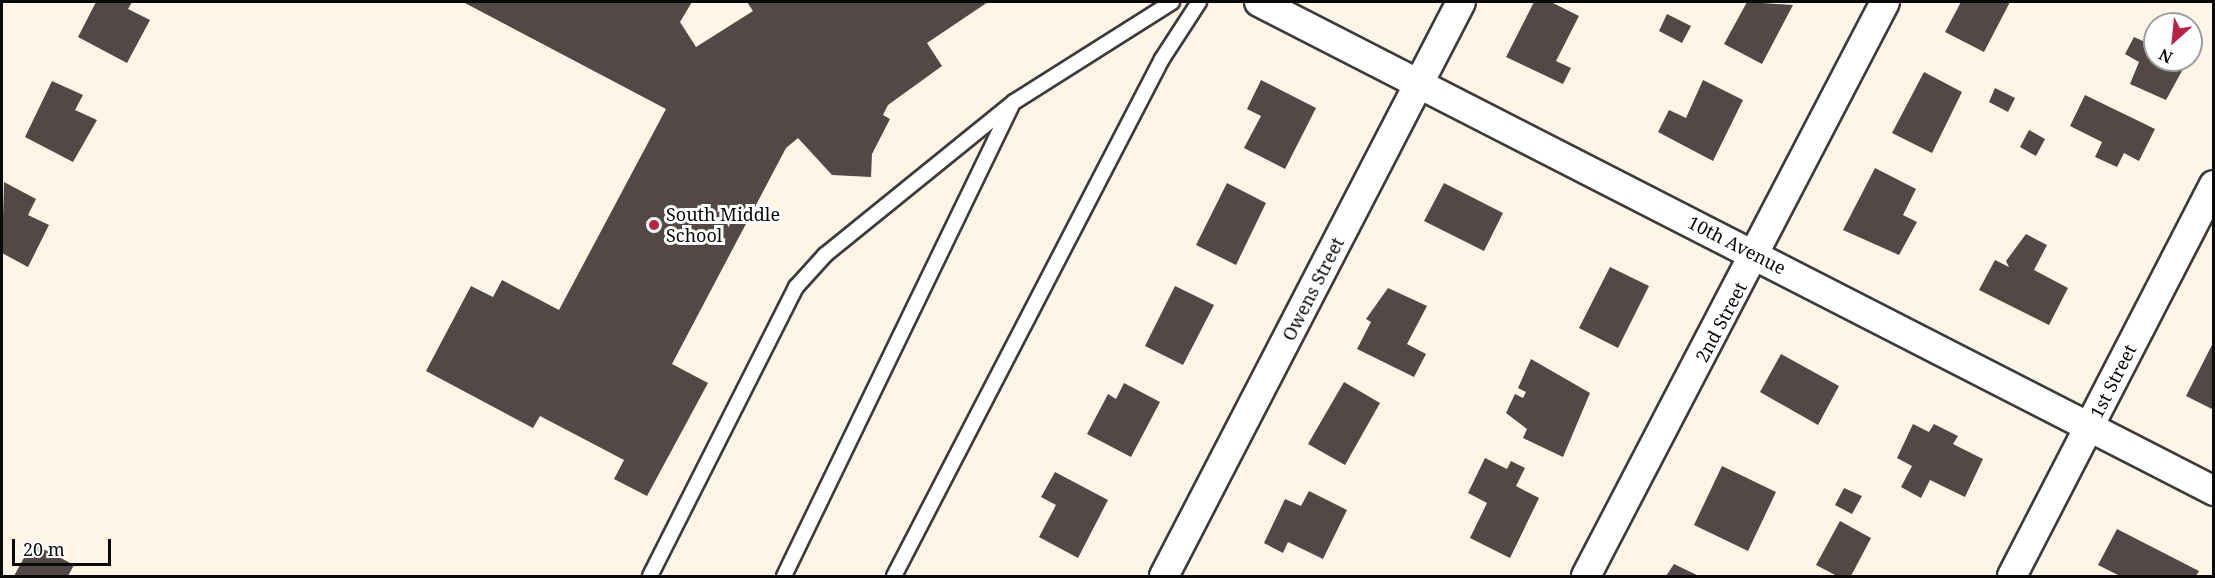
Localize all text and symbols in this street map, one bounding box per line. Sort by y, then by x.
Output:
north arrow [2143,12,2203,72]
text: N [2155,44,2176,69]
place label: South Middle School [666,204,780,246]
street label: 10th Avenue [1684,211,1790,279]
marker: South Middle School [647,218,661,232]
street label: Owens Street [1278,234,1348,344]
street label: 2nd Street [1691,278,1751,366]
street label: 1st Street [2085,341,2141,421]
scale bar [15,527,114,565]
text: 20 m [23,537,65,561]

